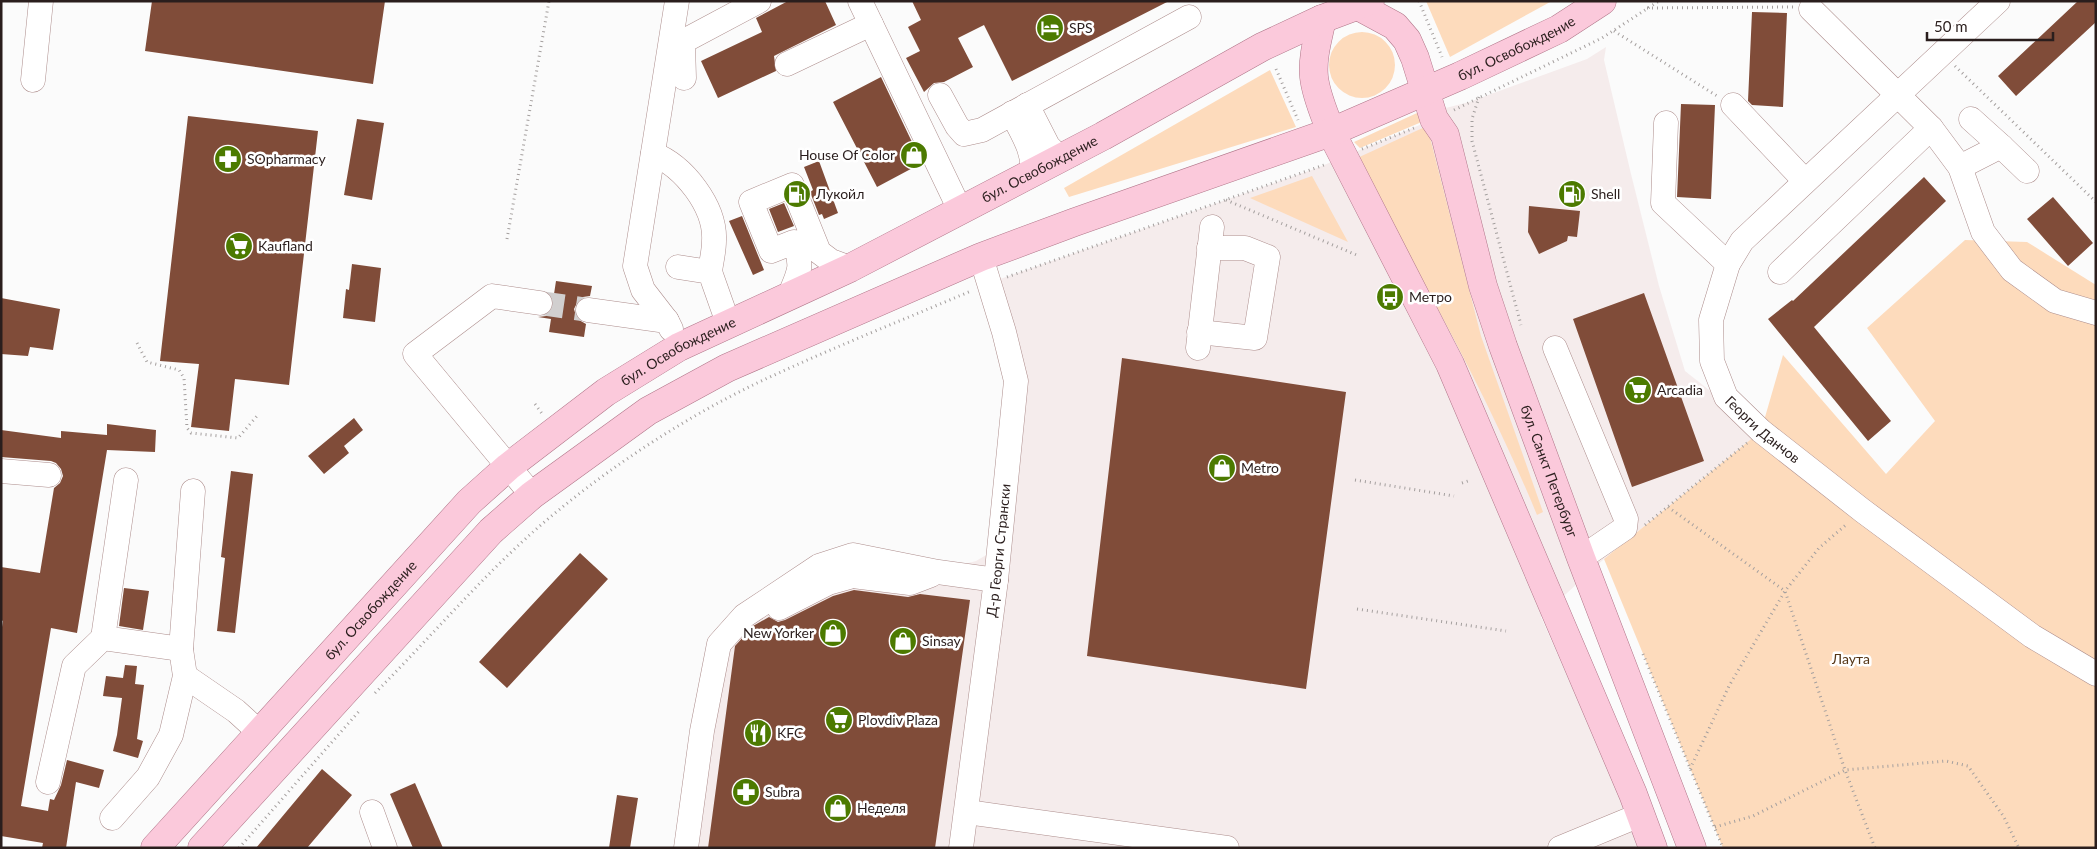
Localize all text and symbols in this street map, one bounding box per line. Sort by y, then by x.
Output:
scale bar [1927,10,2053,42]
street label: бул. Освобождение [1455,12,1578,84]
hotel icon: SPS [1035,13,1065,43]
text: 50 m [1934,17,1968,35]
place label: SPS [1069,19,1093,36]
street label: бул. Освобождение [978,131,1100,206]
shop icon: House Of Color [899,140,929,170]
pharmacy icon: SOpharmacy [213,144,243,174]
place label: House Of Color [799,146,895,163]
place label: SOpharmacy [247,150,327,167]
fuel station icon: Лукойл [782,179,812,209]
fuel station icon: Shell [1557,179,1587,209]
place label: Лукойл [815,185,864,202]
place label: Shell [1591,185,1620,202]
supermarket icon: Kaufland [224,231,254,261]
place label: Kaufland [258,237,313,254]
bus stop icon: Метро [1375,282,1405,312]
place label: Метро [1409,288,1452,305]
street label: бул. Освобождение [617,313,738,389]
supermarket icon: Arcadia [1623,375,1653,405]
place label: Arcadia [1657,381,1703,398]
street label: Георги Данчов [1722,392,1804,466]
street label: бул. Санкт Петербург [1517,403,1582,540]
shop icon: Metro [1207,453,1237,483]
place label: Metro [1241,459,1279,476]
street label: Д-р Георги Странски [982,483,1014,618]
street label: бул. Освобождение [321,557,420,663]
shop icon: New Yorker [818,618,848,648]
place label: New Yorker [743,624,814,641]
shop icon: Sinsay [888,626,918,656]
place label: Sinsay [922,632,962,649]
park label: Лаута [1831,650,1870,667]
supermarket icon: Plovdiv Plaza [824,705,854,735]
place label: Plovdiv Plaza [858,711,938,728]
restaurant icon: KFC [743,718,773,748]
place label: KFC [777,724,804,741]
pharmacy icon: Subra [731,777,761,807]
place label: Subra [765,783,800,800]
shop icon: Неделя [823,793,853,823]
place label: Неделя [857,799,906,816]

